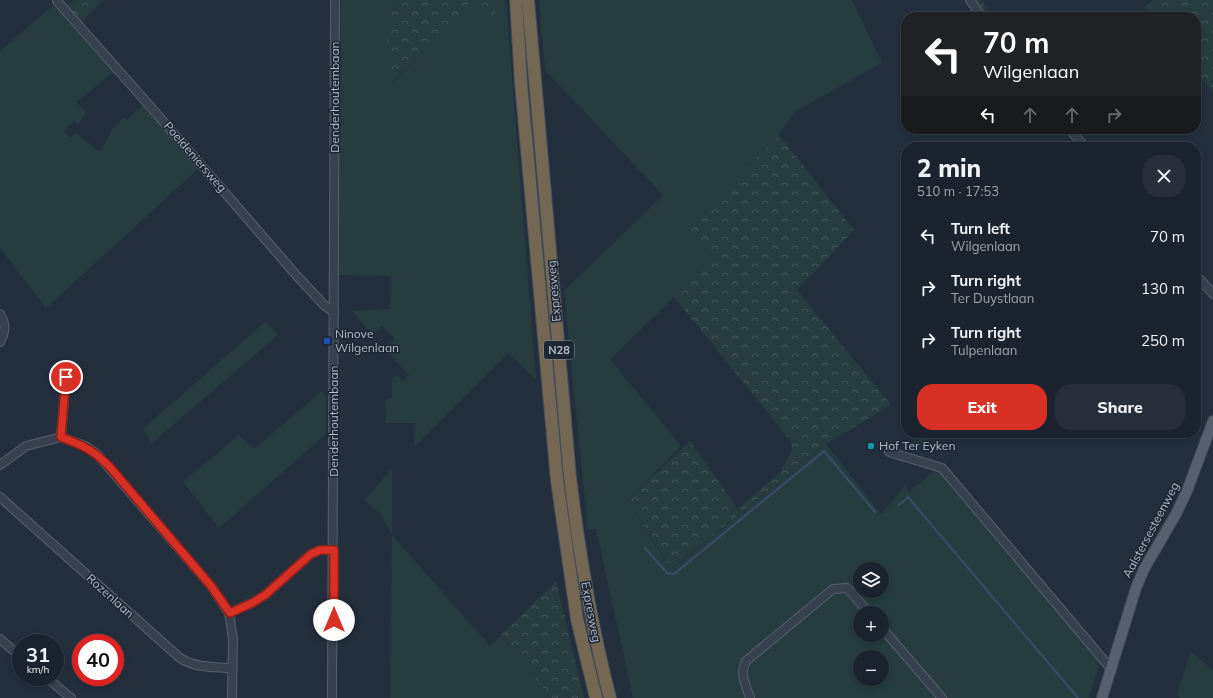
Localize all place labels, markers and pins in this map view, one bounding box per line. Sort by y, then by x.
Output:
place label: Ninove Wilgenlaan [335,326,399,355]
marker: Ninove Wilgenlaan [322,336,332,346]
pin [49,360,83,394]
place label: Hof Ter Eyken [879,438,955,453]
marker: Hof Ter Eyken [866,441,876,451]

